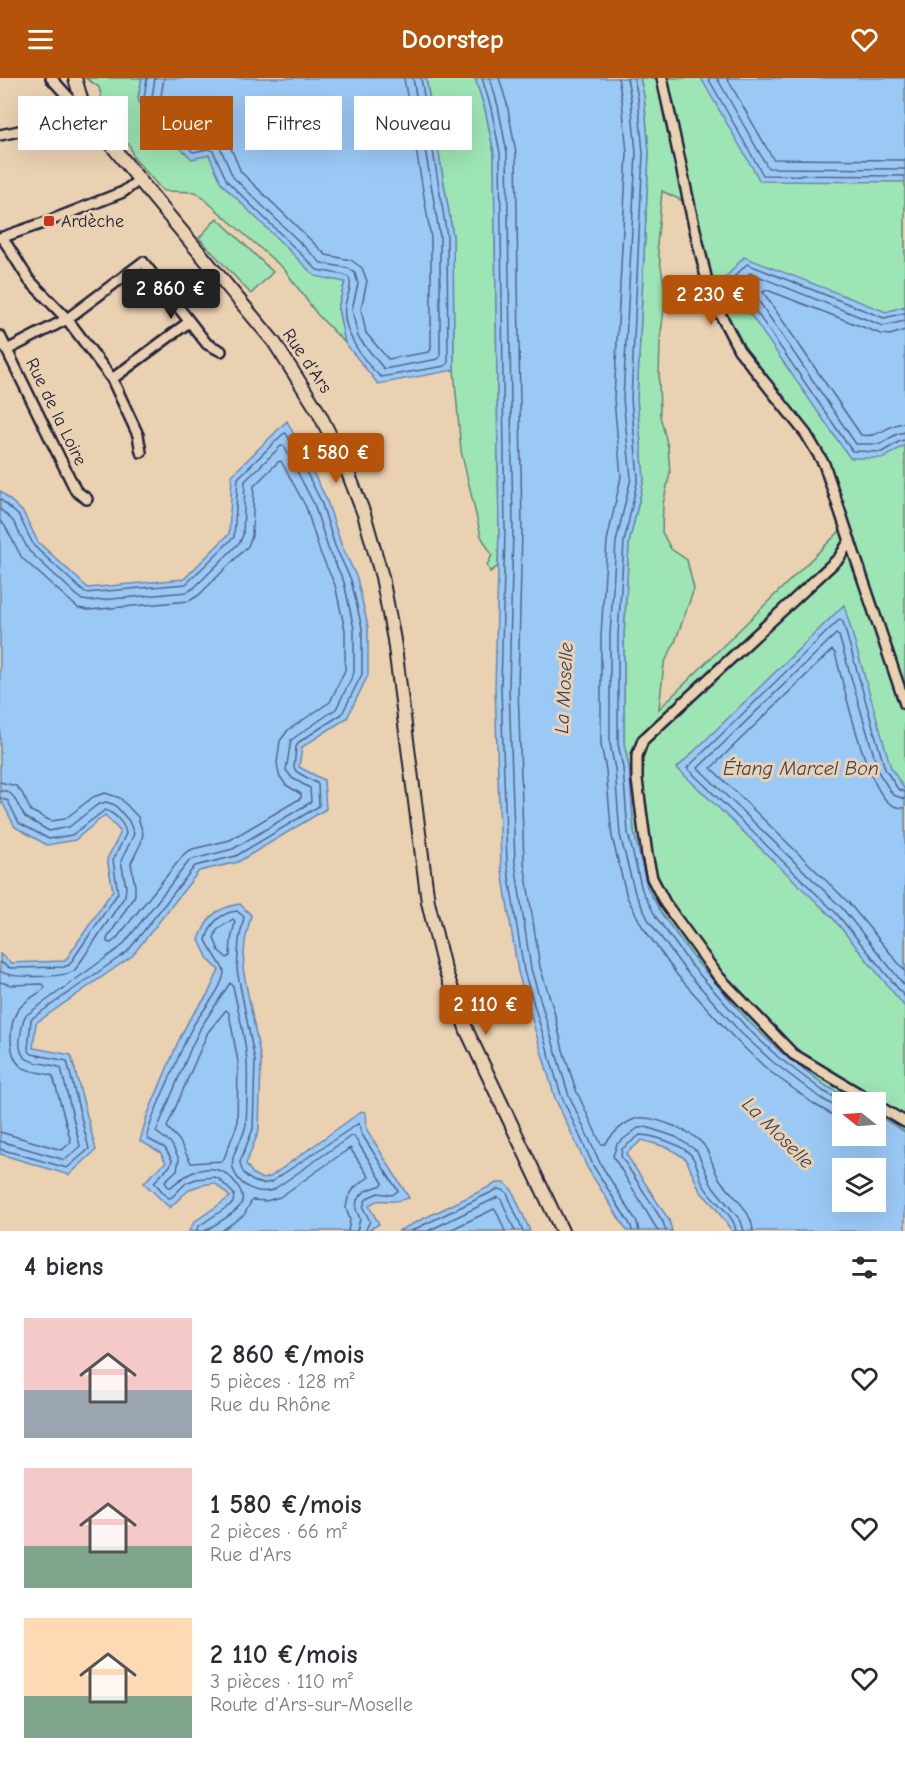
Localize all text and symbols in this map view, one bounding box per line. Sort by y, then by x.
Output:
icon: menu [24,23,57,56]
icon: heart [848,23,881,56]
text: Doorstep [401,24,504,55]
chip: Acheter [18,96,128,150]
chip: Louer [140,96,233,150]
chip: Filtres [245,96,342,150]
chip: Nouveau [354,96,472,150]
place label: Ardèche [61,211,124,232]
marker: Ardèche [42,214,56,228]
pin: 2 860 € [116,269,226,320]
pin: 2 230 € [656,275,766,326]
text: 2 860 € [136,277,206,300]
text: 2 230 € [676,283,746,306]
street label: Rue d'Ars [278,325,336,397]
street label: Rue de la Loire [21,355,91,469]
pin: 1 580 € [281,433,391,484]
text: 1 580 € [302,441,370,464]
water label: La Moselle [550,642,578,734]
water label: Étang Marcel Bon [723,757,879,780]
pin: 2 110 € [431,985,541,1036]
text: 2 110 € [453,993,519,1016]
north arrow [832,1092,886,1146]
map controls [832,1092,886,1212]
water label: La Moselle [738,1093,818,1173]
button: layers [832,1158,886,1212]
icon: filters [848,1251,881,1284]
text: 4 biens [24,1252,103,1282]
text: 2 860 €/mois [210,1340,364,1370]
icon: home [72,1342,144,1414]
icon: heart [848,1362,881,1395]
text: 5 pièces · 128 m² [210,1370,354,1393]
text: Rue du Rhône [210,1393,331,1416]
text: 1 580 €/mois [210,1490,362,1520]
icon: home [72,1492,144,1564]
icon: heart [848,1512,881,1545]
text: 2 pièces · 66 m² [210,1520,347,1543]
text: Rue d'Ars [210,1543,291,1566]
text: 2 110 €/mois [210,1640,358,1670]
icon: home [72,1642,144,1714]
icon: heart [848,1662,881,1695]
text: 3 pièces · 110 m² [210,1670,353,1693]
text: Route d'Ars-sur-Moselle [210,1693,413,1716]

